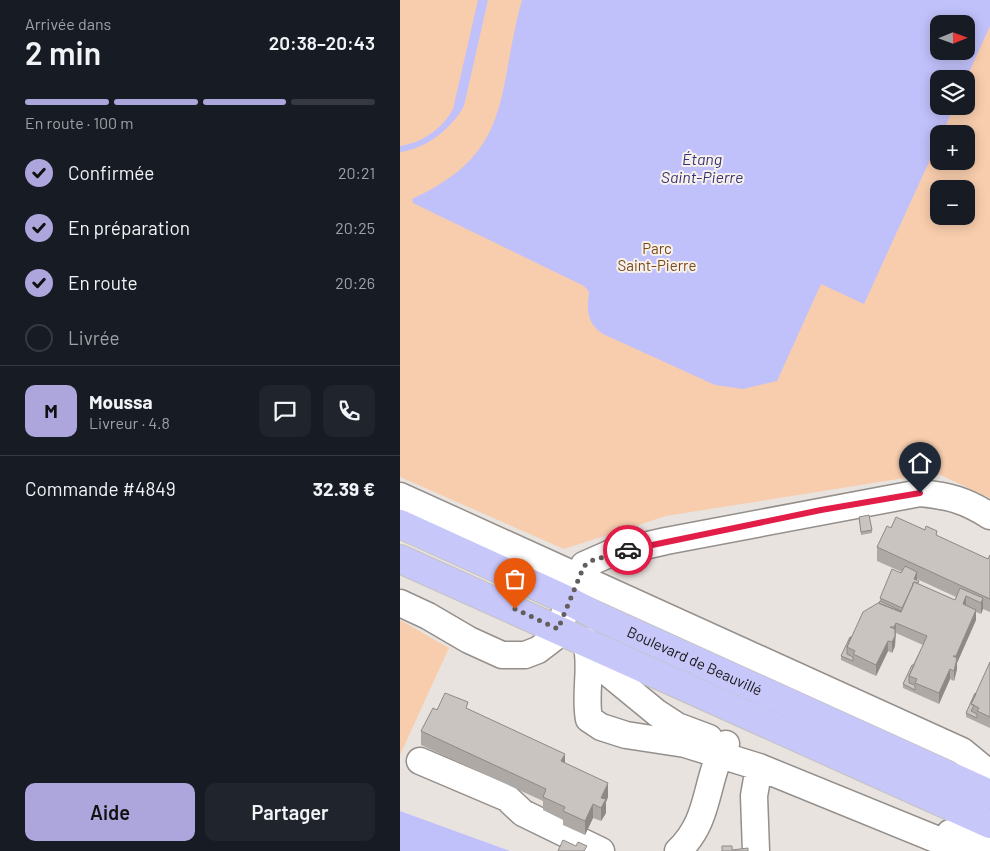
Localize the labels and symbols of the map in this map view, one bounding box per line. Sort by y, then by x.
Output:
north arrow [930,15,975,60]
water label: Étang Saint-Pierre [661,149,743,186]
park label: Parc Saint-Pierre [618,239,697,274]
pin [899,442,941,493]
courier [603,525,653,575]
pin [494,558,536,609]
street label: Boulevard de Beauvillé [625,622,765,699]

